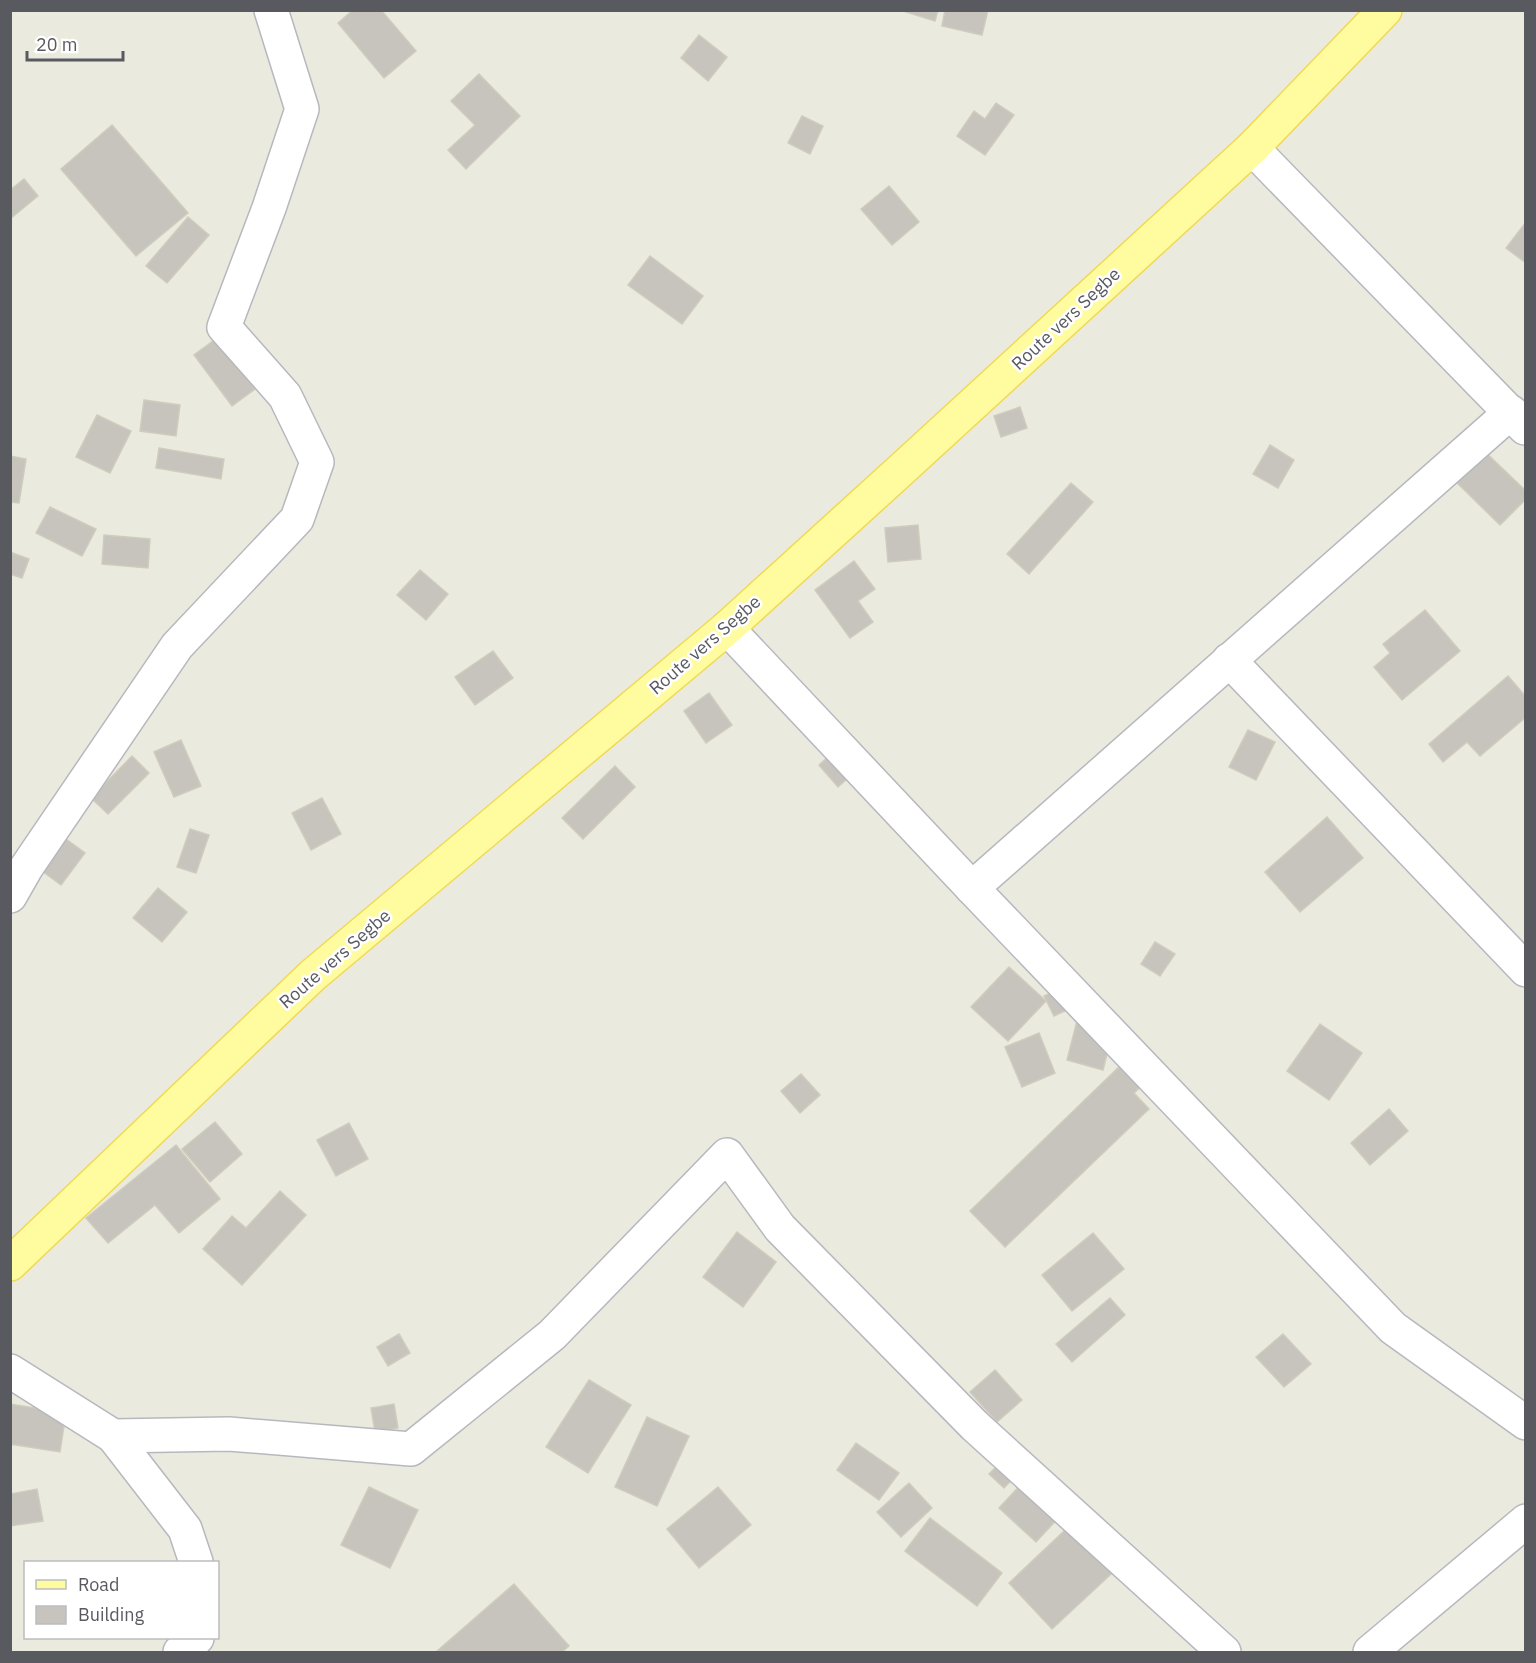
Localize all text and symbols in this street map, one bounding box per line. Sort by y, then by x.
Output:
scale bar [27,24,123,62]
text: 20 m [36,33,78,56]
street label: Route vers Segbe [1007,262,1125,375]
street label: Route vers Segbe [644,590,765,699]
street label: Route vers Segbe [274,904,395,1013]
legend [24,1561,219,1639]
text: Road [78,1573,119,1596]
text: Building [78,1603,145,1626]

